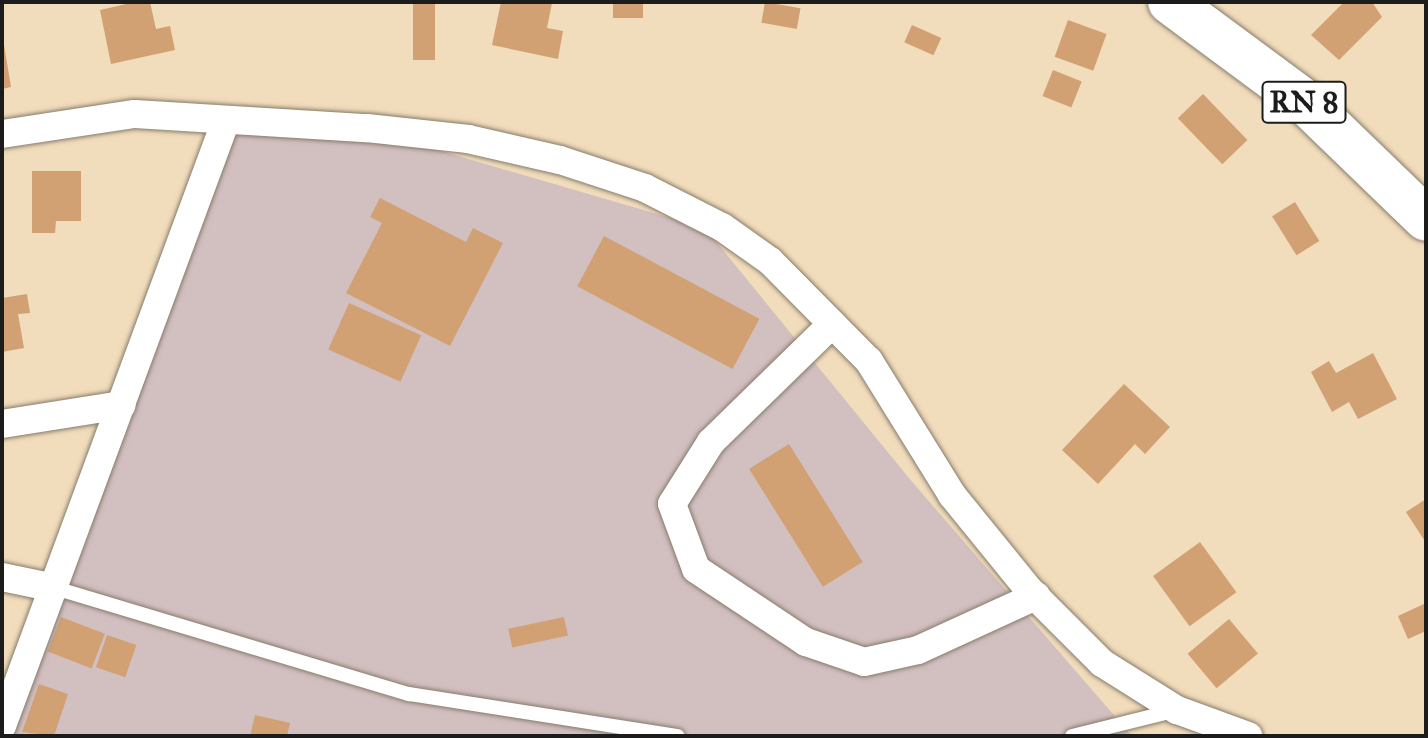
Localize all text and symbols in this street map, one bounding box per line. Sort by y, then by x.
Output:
road number: RN 8 [1260,76,1348,128]

